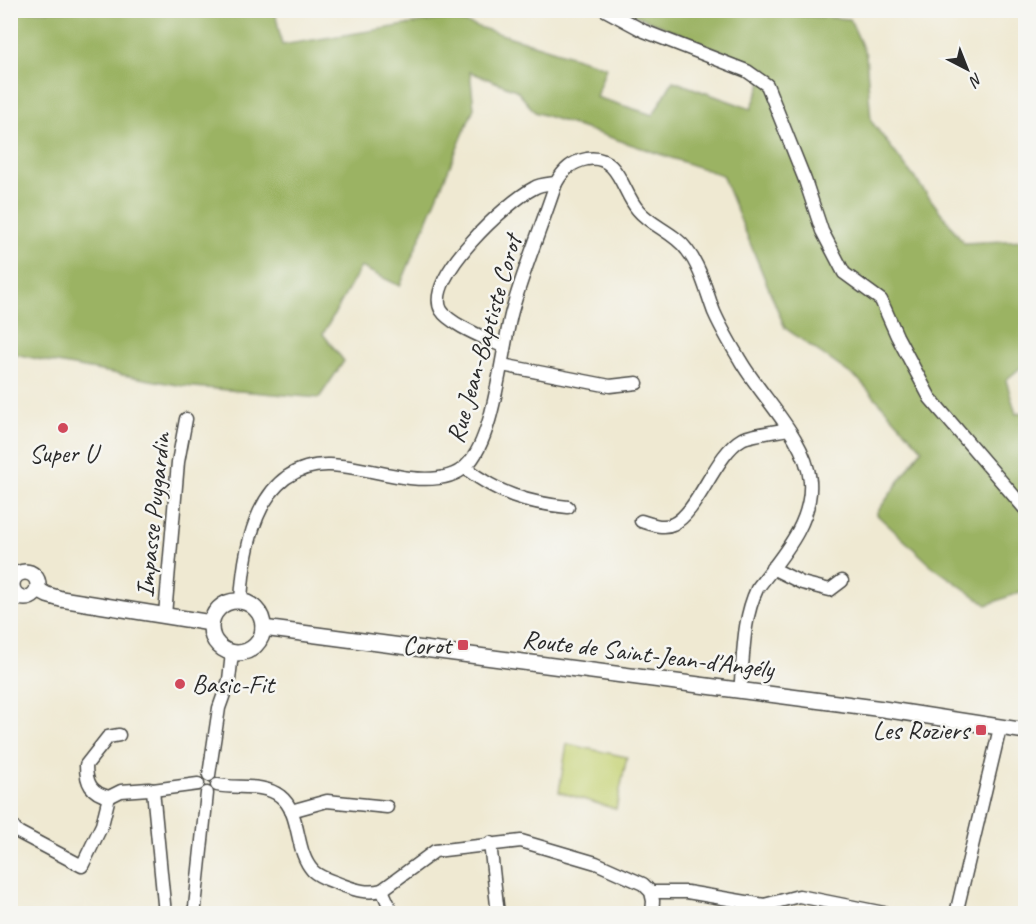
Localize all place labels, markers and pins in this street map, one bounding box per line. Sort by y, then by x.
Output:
marker: Super U [56,421,70,435]
place label: Super U [29,437,102,470]
place label: Corot [402,629,453,662]
marker: Corot [456,638,470,652]
place label: Basic-Fit [192,668,276,701]
marker: Basic-Fit [173,677,187,691]
place label: Les Roziers [872,714,971,747]
marker: Les Roziers [974,723,988,737]

